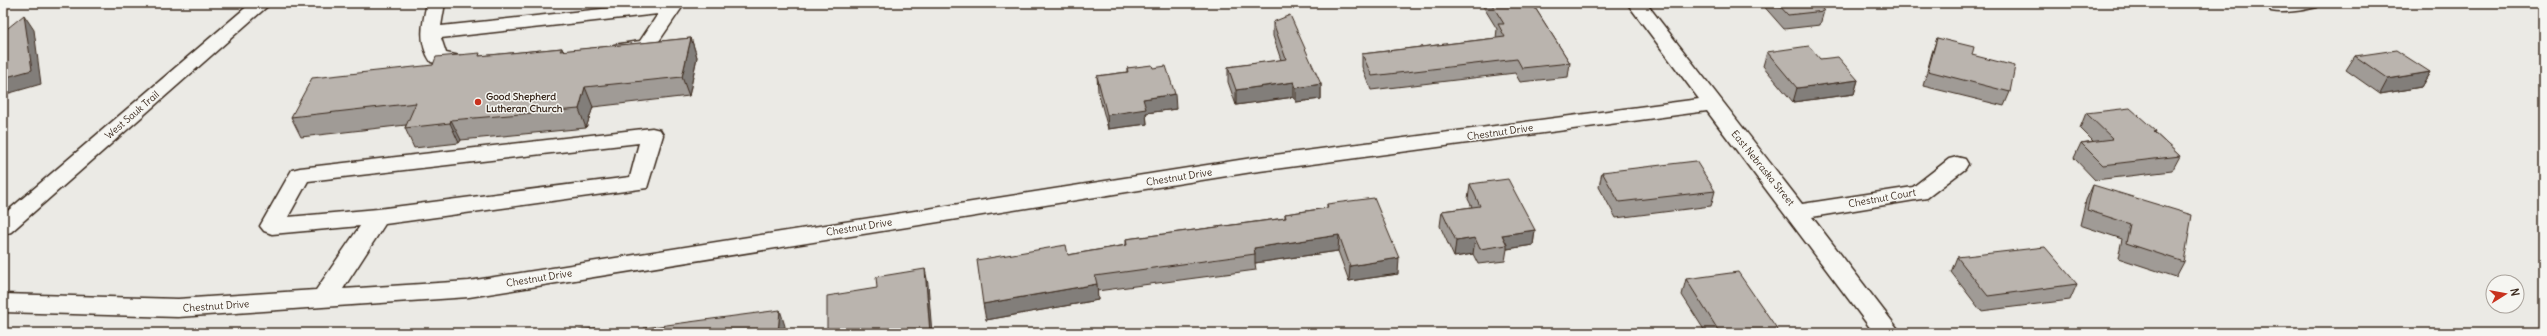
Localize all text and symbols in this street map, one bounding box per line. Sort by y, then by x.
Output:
street label: West Sauk Trail [102,88,162,142]
place label: Good Shepherd Lutheran Church [486,90,563,115]
marker: Good Shepherd Lutheran Church [473,97,483,107]
street label: Chestnut Drive [1466,121,1534,143]
street label: East Nebraska Street [1729,128,1798,209]
street label: Chestnut Drive [1145,165,1213,189]
street label: Chestnut Court [1847,186,1917,210]
street label: Chestnut Drive [825,215,893,239]
street label: Chestnut Drive [505,266,573,290]
north arrow [2485,274,2525,314]
text: N [2507,287,2522,297]
street label: Chestnut Drive [182,297,250,315]

